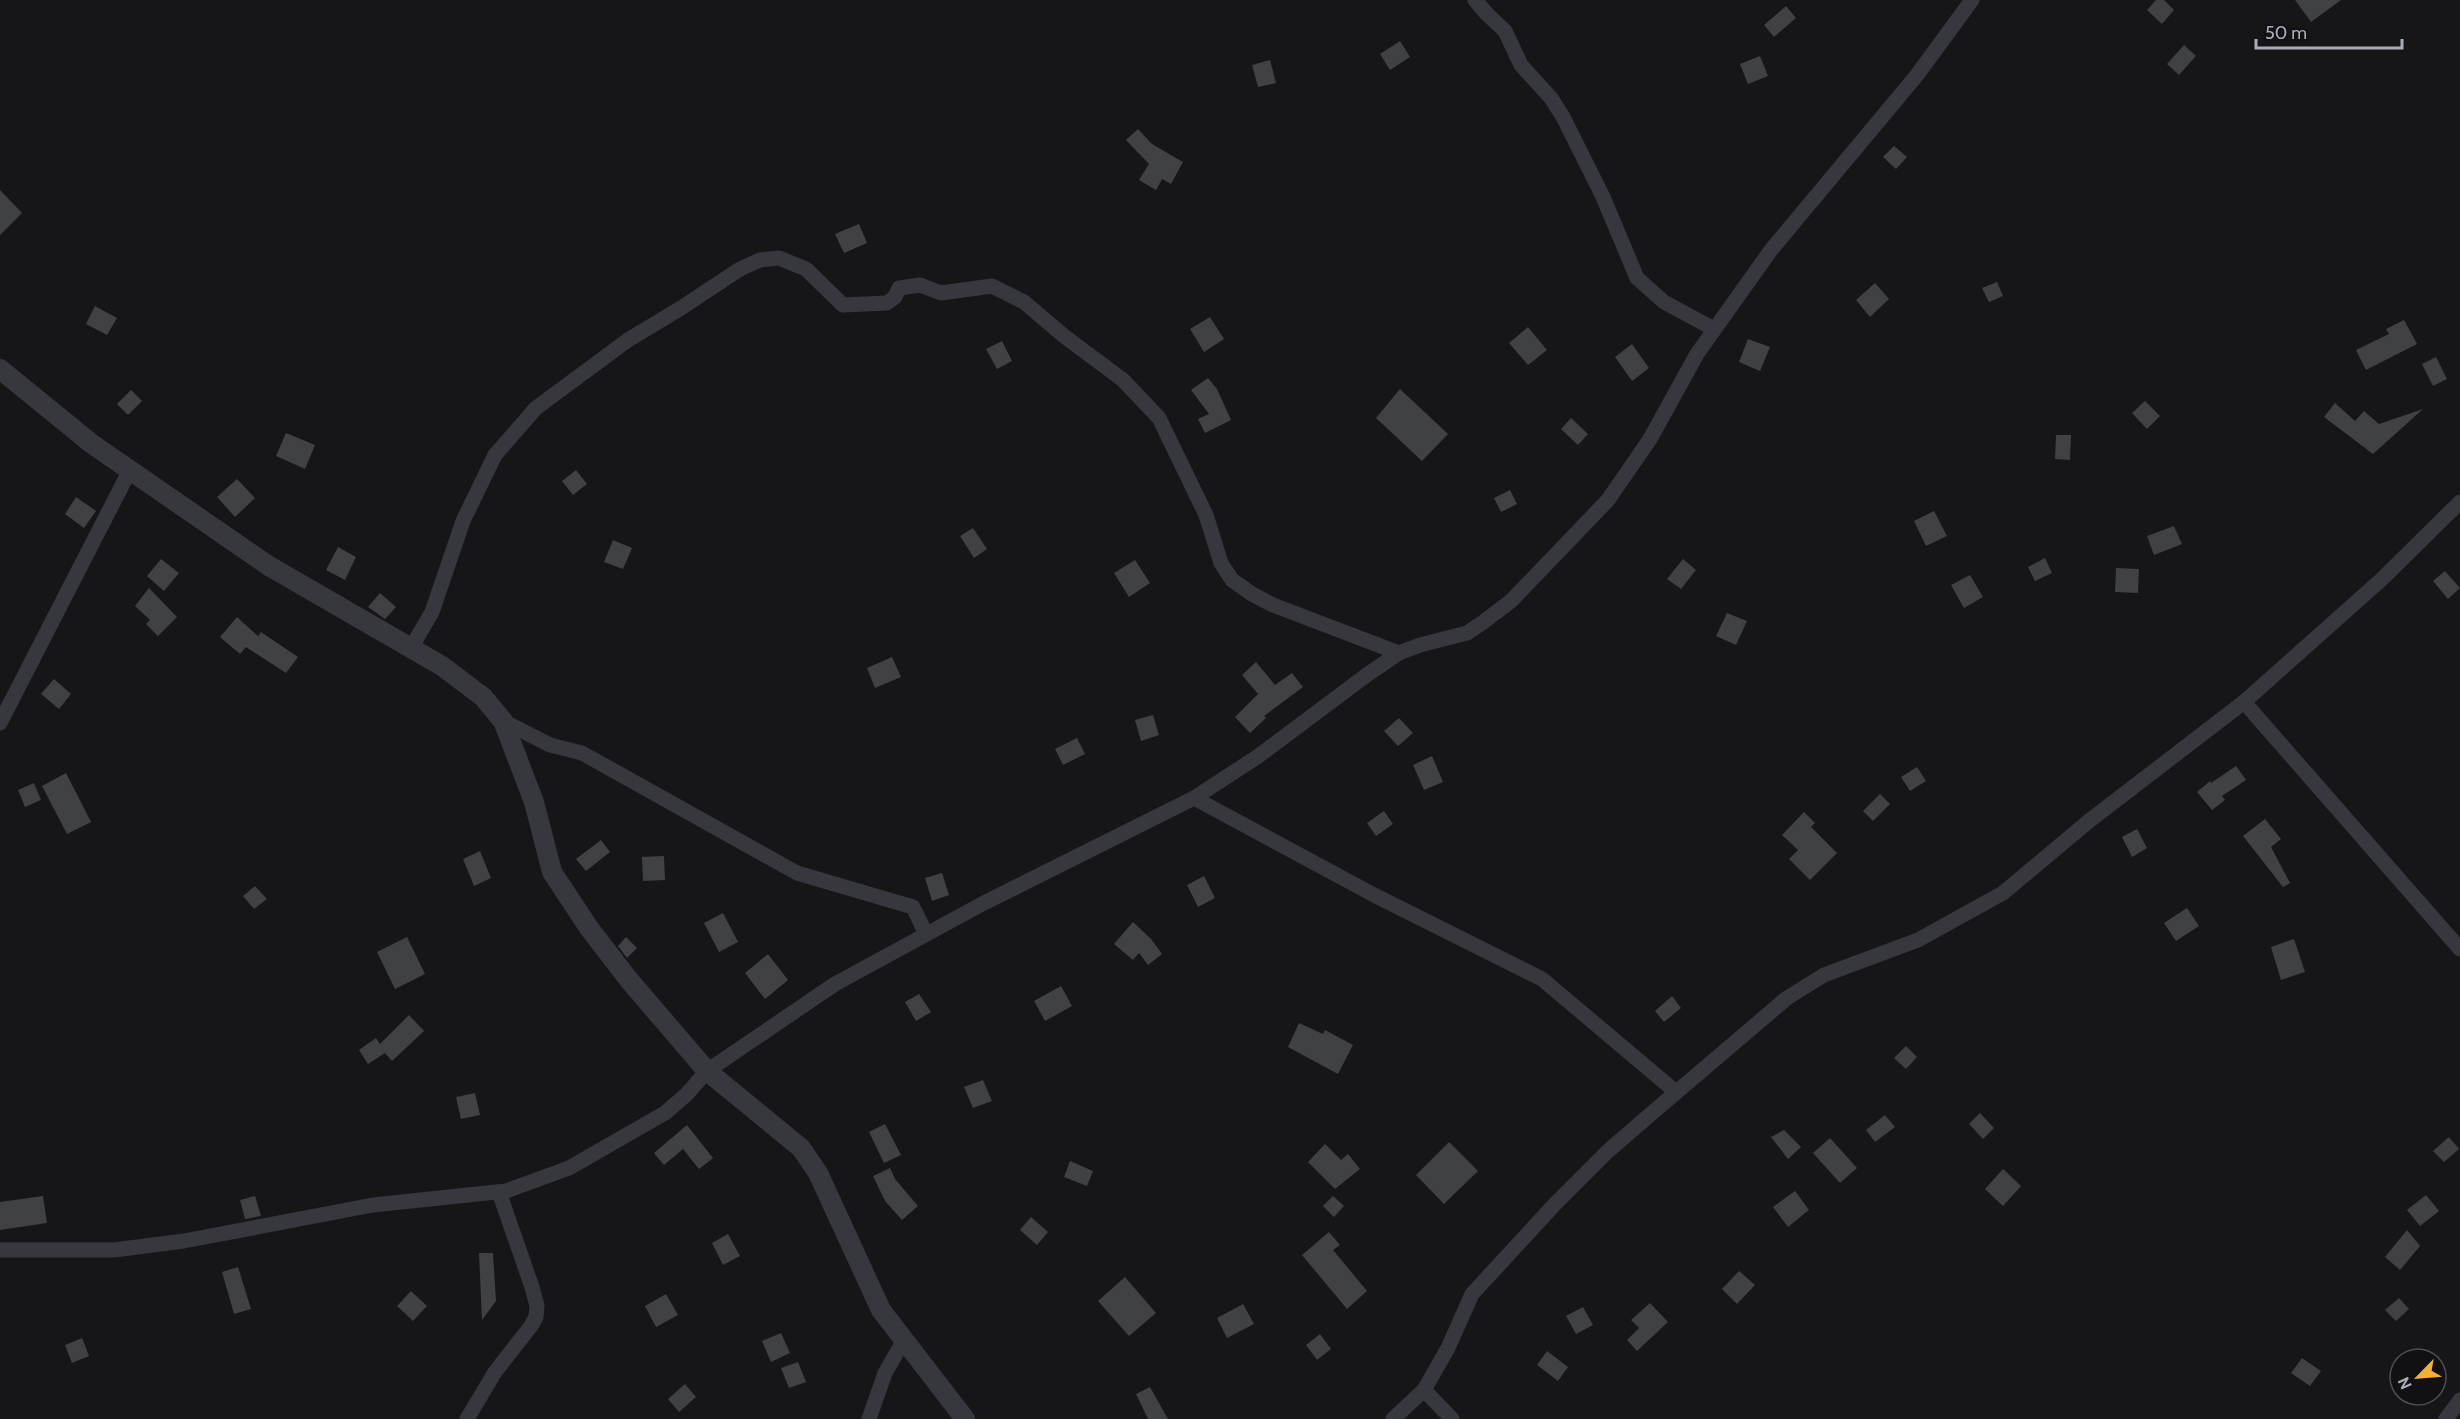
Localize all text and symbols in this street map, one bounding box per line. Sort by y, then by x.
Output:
scale bar [2256,12,2402,50]
text: 50 m [2265,22,2307,44]
north arrow [2388,1347,2448,1407]
text: N [2394,1374,2416,1392]

